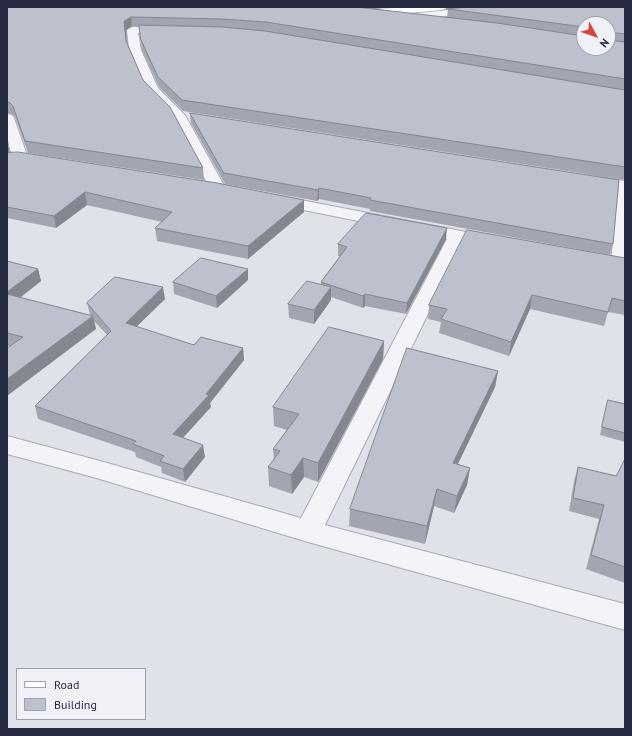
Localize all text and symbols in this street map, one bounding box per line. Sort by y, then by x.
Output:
north arrow [576,16,616,56]
text: N [597,36,612,50]
legend [16,668,146,720]
text: Road [54,677,79,692]
text: Building [54,697,97,712]

